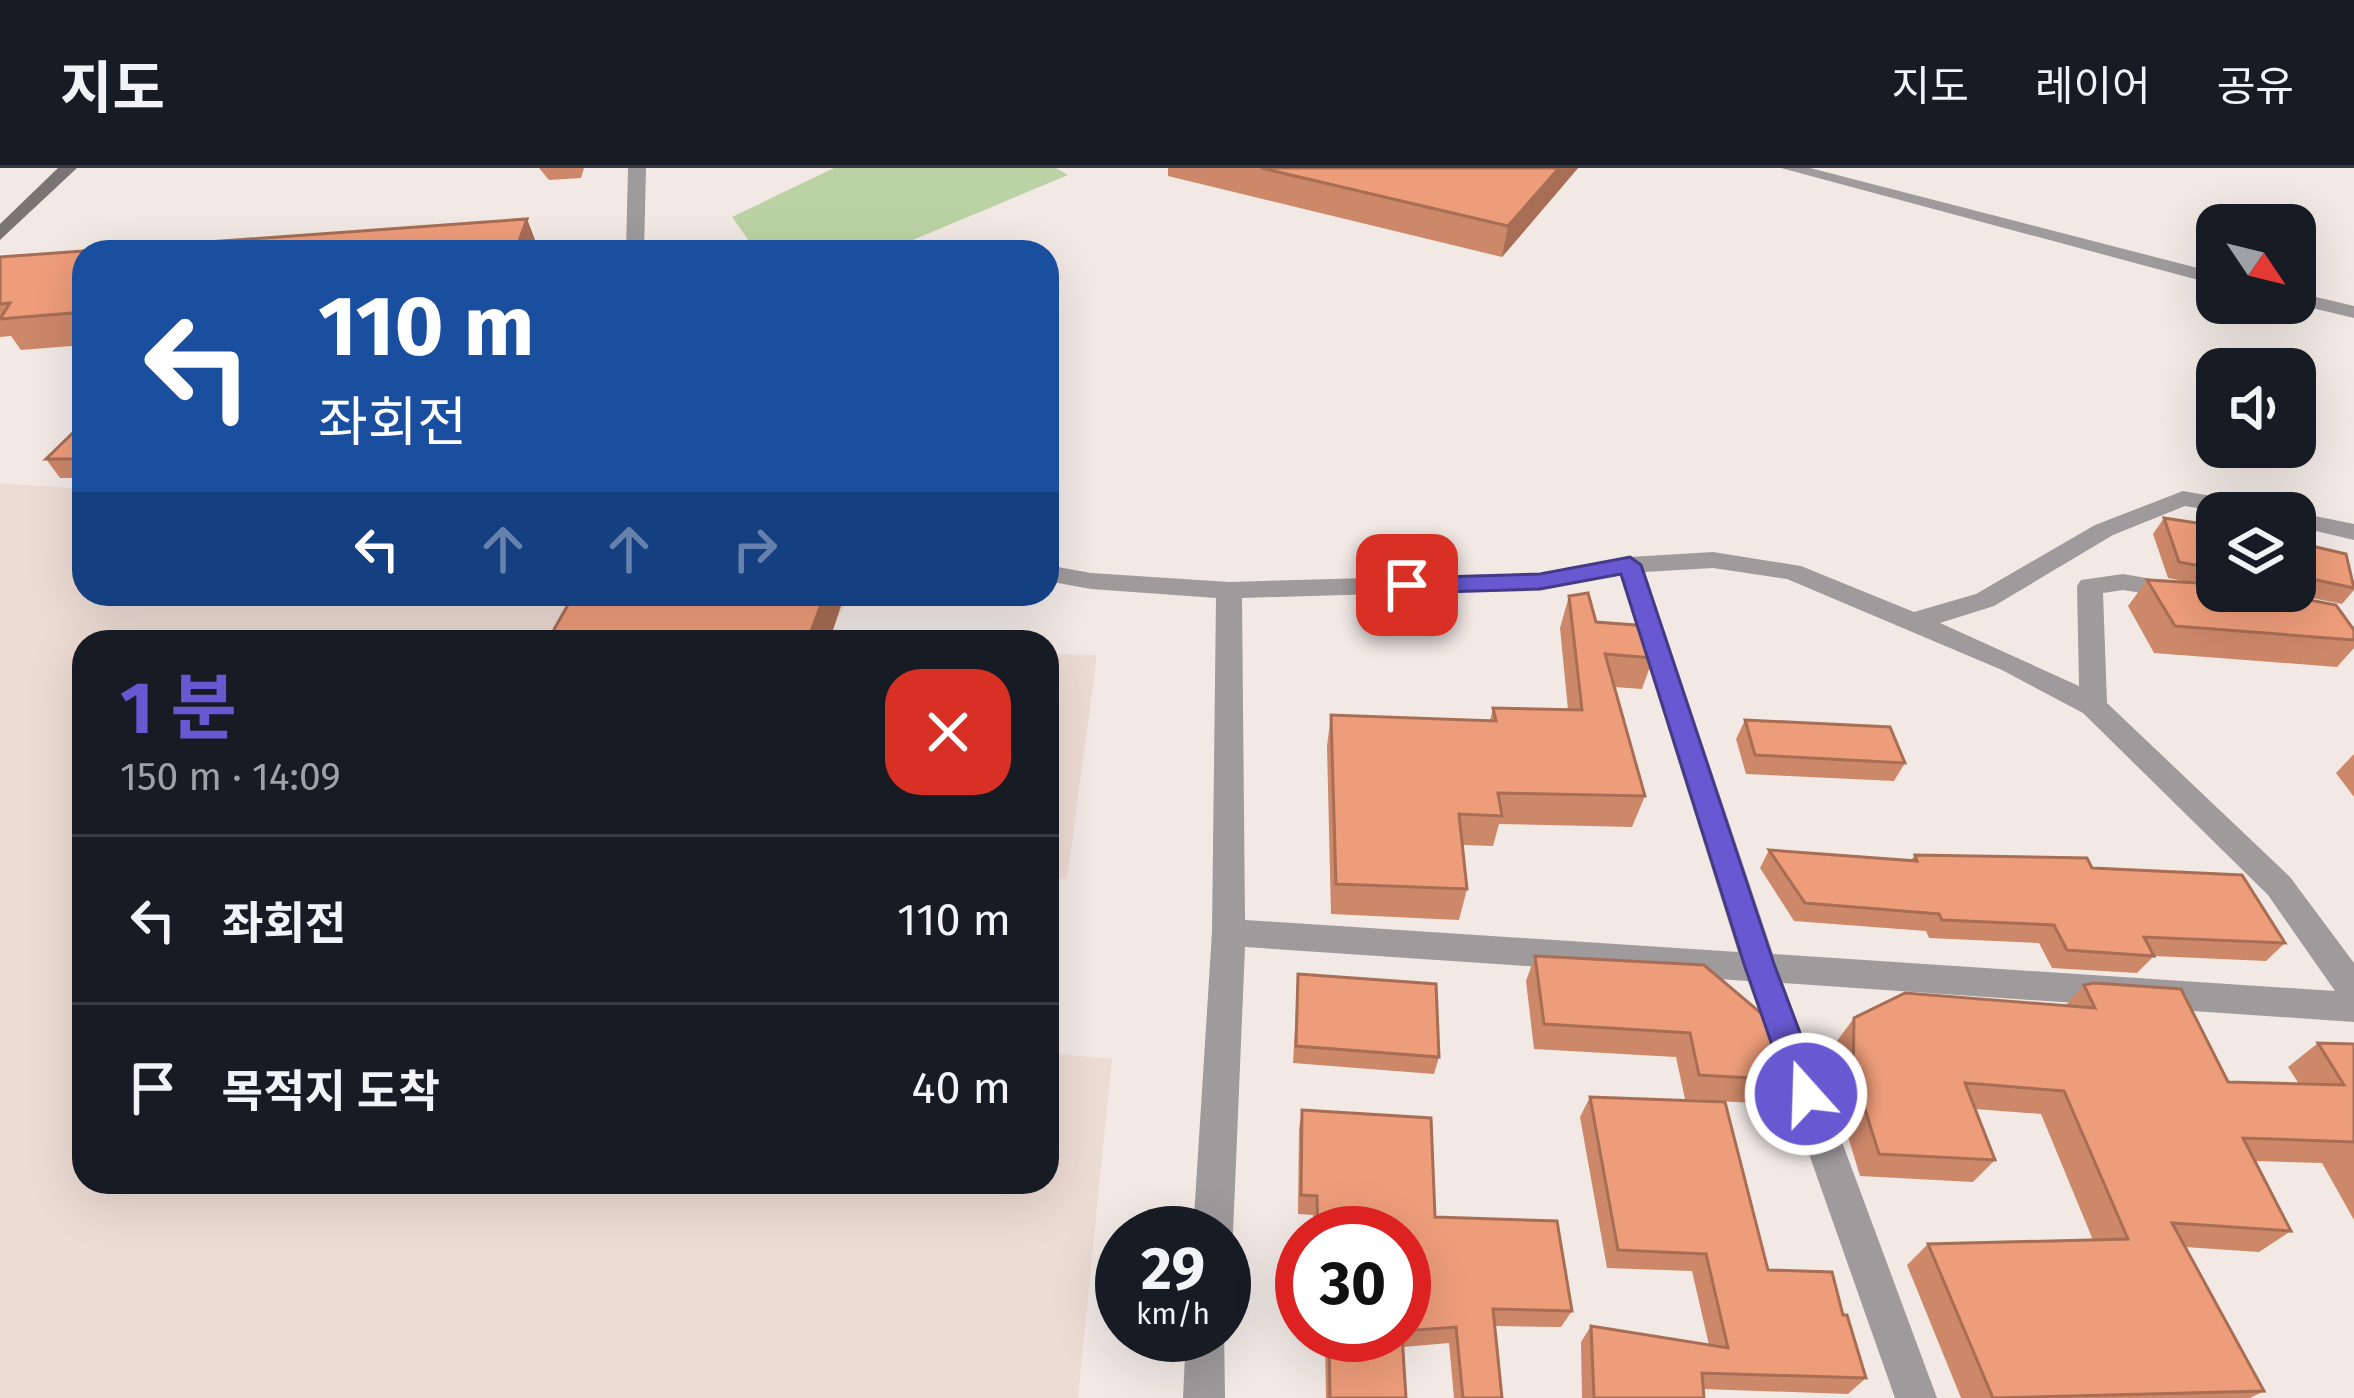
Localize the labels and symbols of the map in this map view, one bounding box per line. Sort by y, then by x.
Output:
north arrow [2196,204,2316,324]
pin [1356,534,1458,636]
position arrow [1743,1031,1869,1157]
speed limit sign: 30 [1275,1206,1431,1362]

